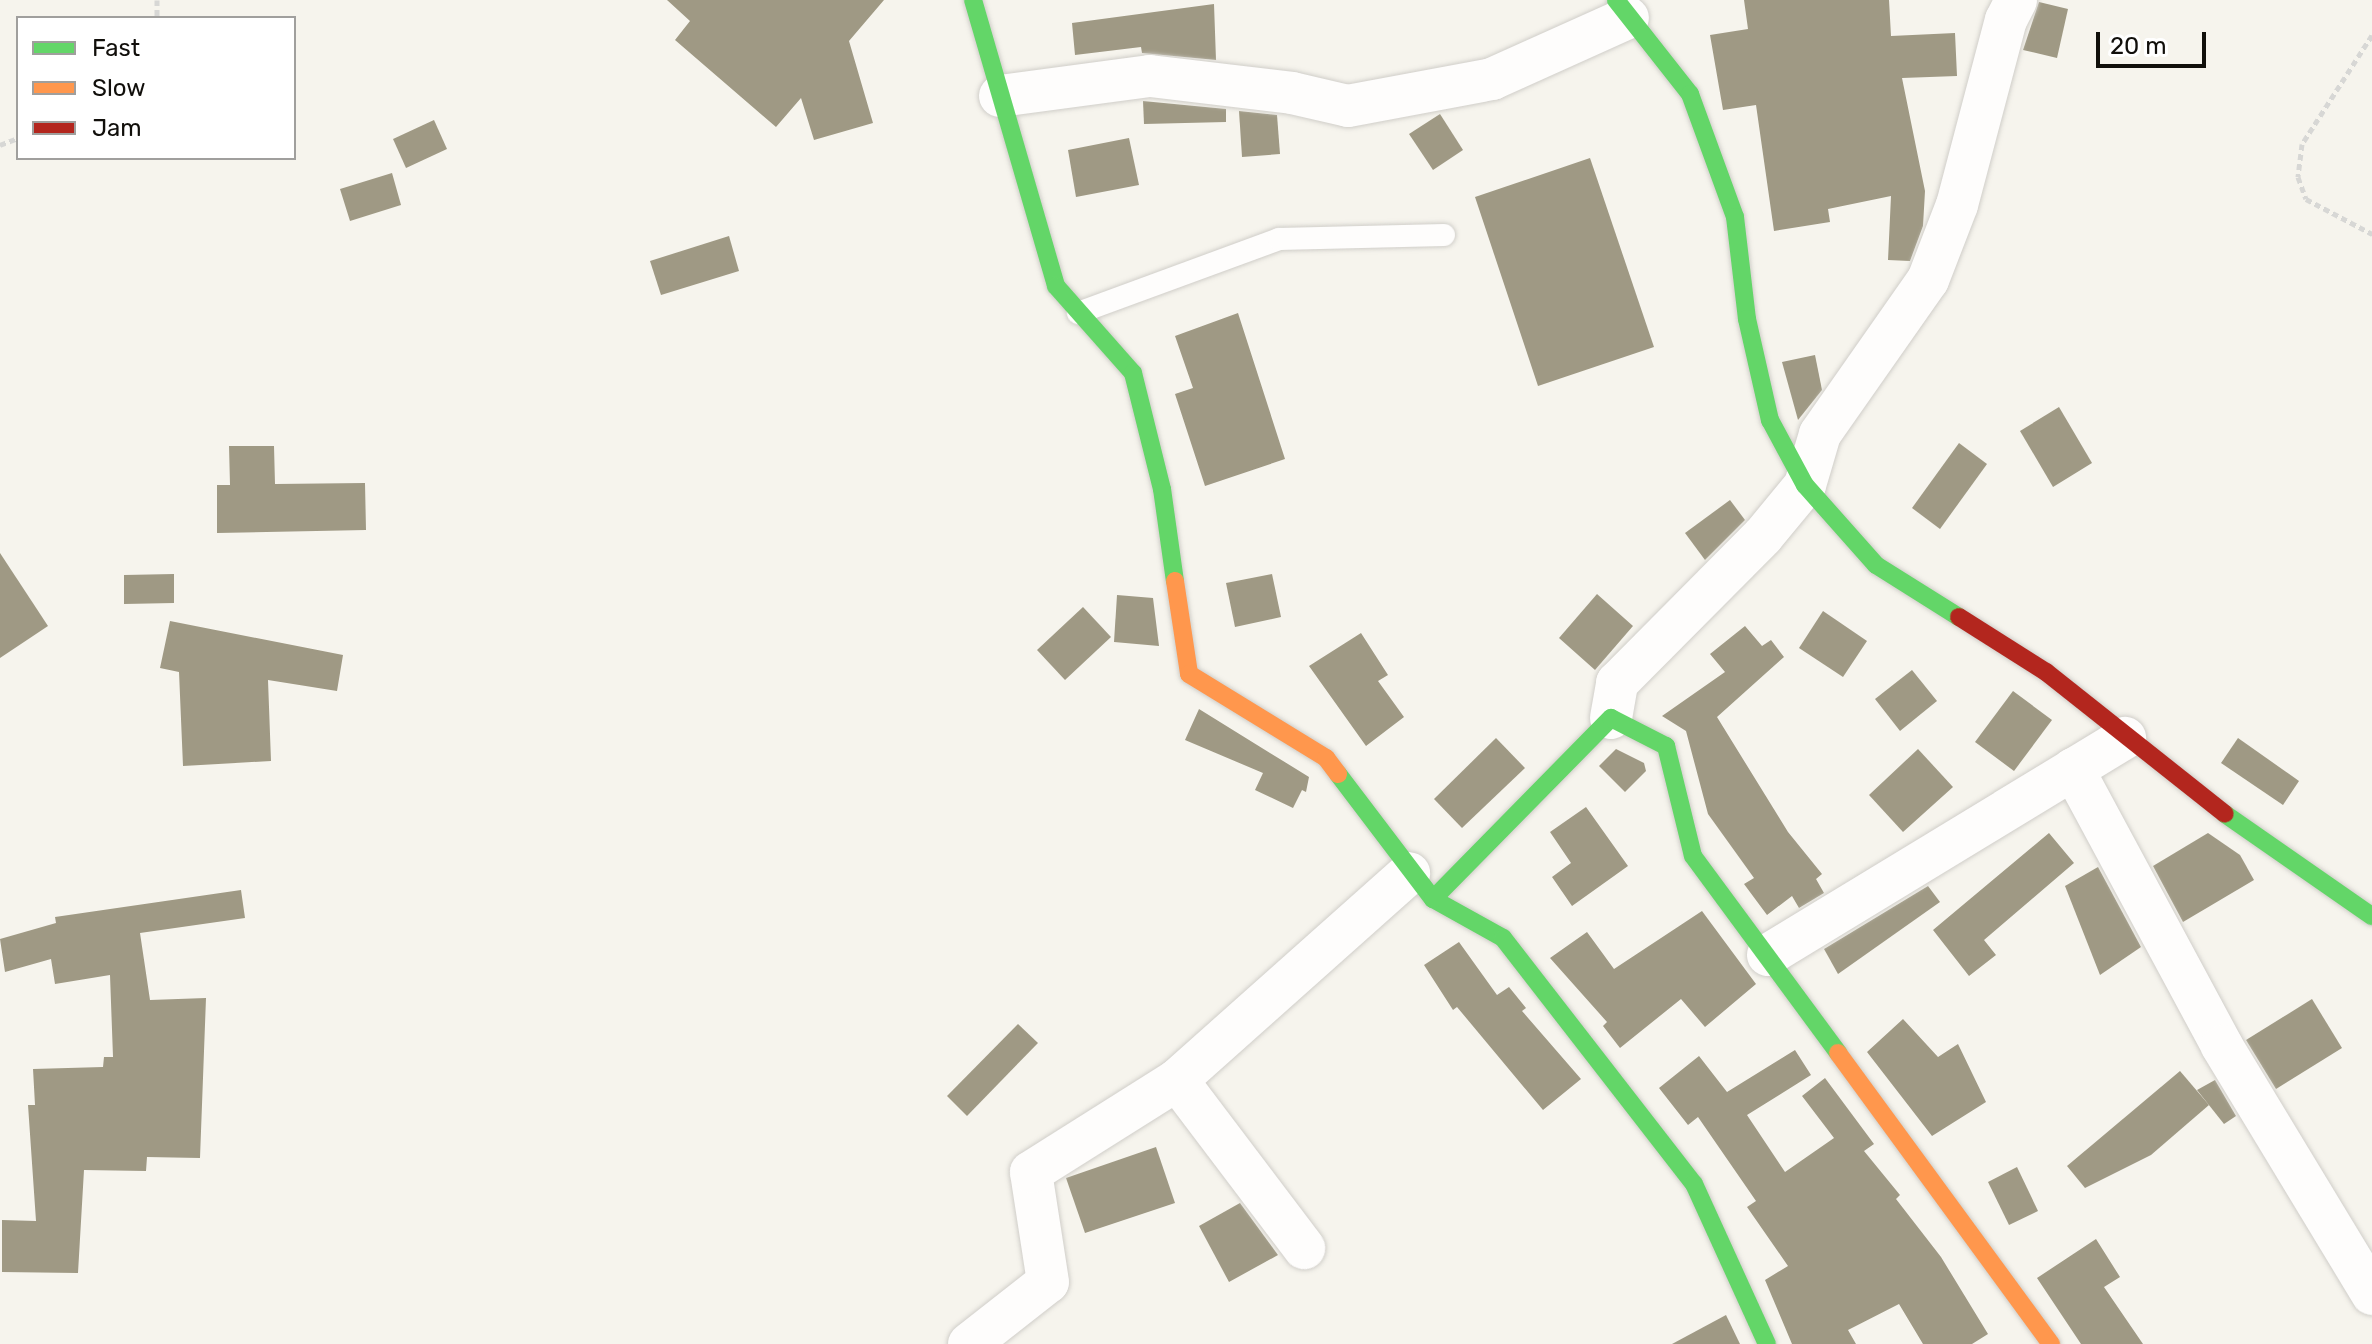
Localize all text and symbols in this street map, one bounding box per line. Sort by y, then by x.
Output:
legend [16,16,296,160]
scale bar [2100,16,2210,66]
text: 20 m [2110,32,2167,60]
text: Fast [92,34,140,62]
text: Slow [92,74,145,102]
text: Jam [92,114,142,142]

